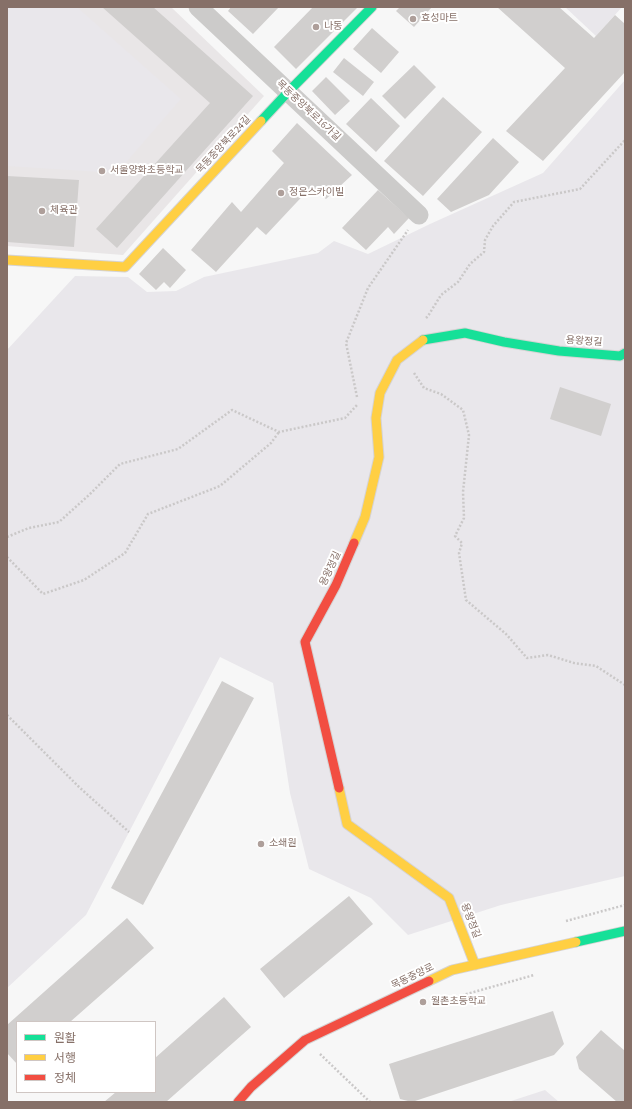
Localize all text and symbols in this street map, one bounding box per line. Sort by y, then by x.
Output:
place label: 효성마트 [421,13,458,25]
marker: 효성마트 [408,14,418,24]
place label: 나동 [324,21,342,33]
marker: 나동 [311,22,321,32]
street label: 목동중앙북로16가길 [273,78,343,144]
street label: 목동중앙북로24길 [194,114,254,176]
place label: 서울양화초등학교 [110,165,184,177]
marker: 서울양화초등학교 [97,166,107,176]
place label: 정은스카이빌 [289,187,344,199]
marker: 정은스카이빌 [276,188,286,198]
place label: 체육관 [50,205,78,217]
marker: 체육관 [37,206,47,216]
street label: 용왕정길 [565,335,603,349]
street label: 용왕정길 [318,550,344,588]
place label: 소쇄원 [269,838,297,850]
marker: 소쇄원 [256,839,266,849]
street label: 용왕정길 [458,902,482,940]
street label: 목동중앙로 [390,962,436,992]
place label: 월촌초등학교 [431,996,486,1008]
marker: 월촌초등학교 [418,997,428,1007]
legend [16,1021,156,1093]
text: 원활 [54,1030,76,1047]
text: 서행 [54,1050,76,1067]
text: 정체 [54,1070,76,1087]

